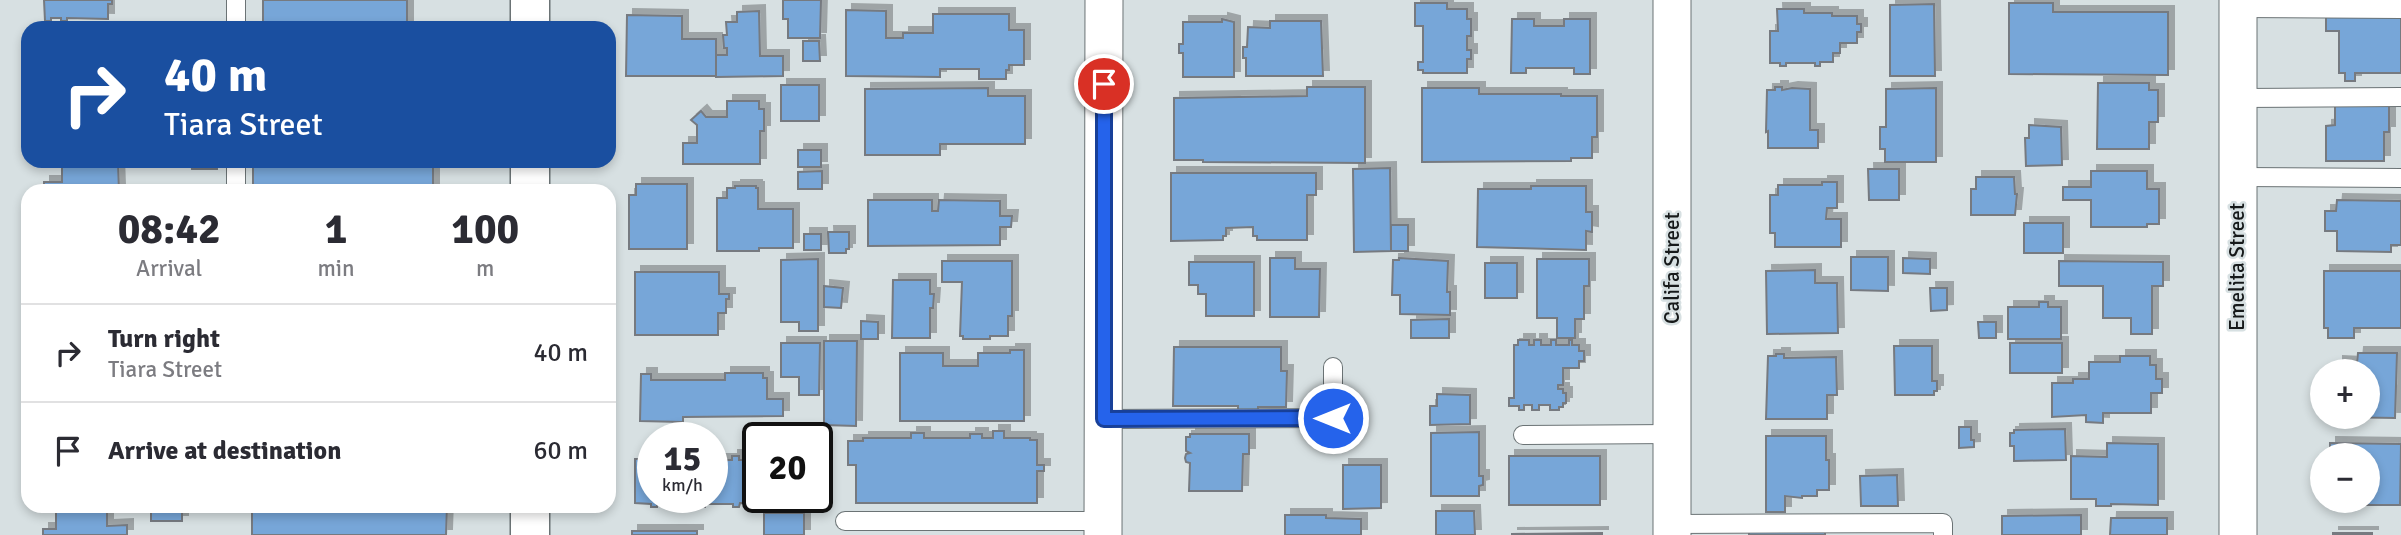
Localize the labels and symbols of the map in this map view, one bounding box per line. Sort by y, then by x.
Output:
pin [1074,54,1134,114]
street label: Emelita Street [2224,203,2250,331]
street label: Califa Street [1659,212,1685,324]
position arrow [1296,381,1370,455]
speed limit sign: 20 [742,422,833,513]

